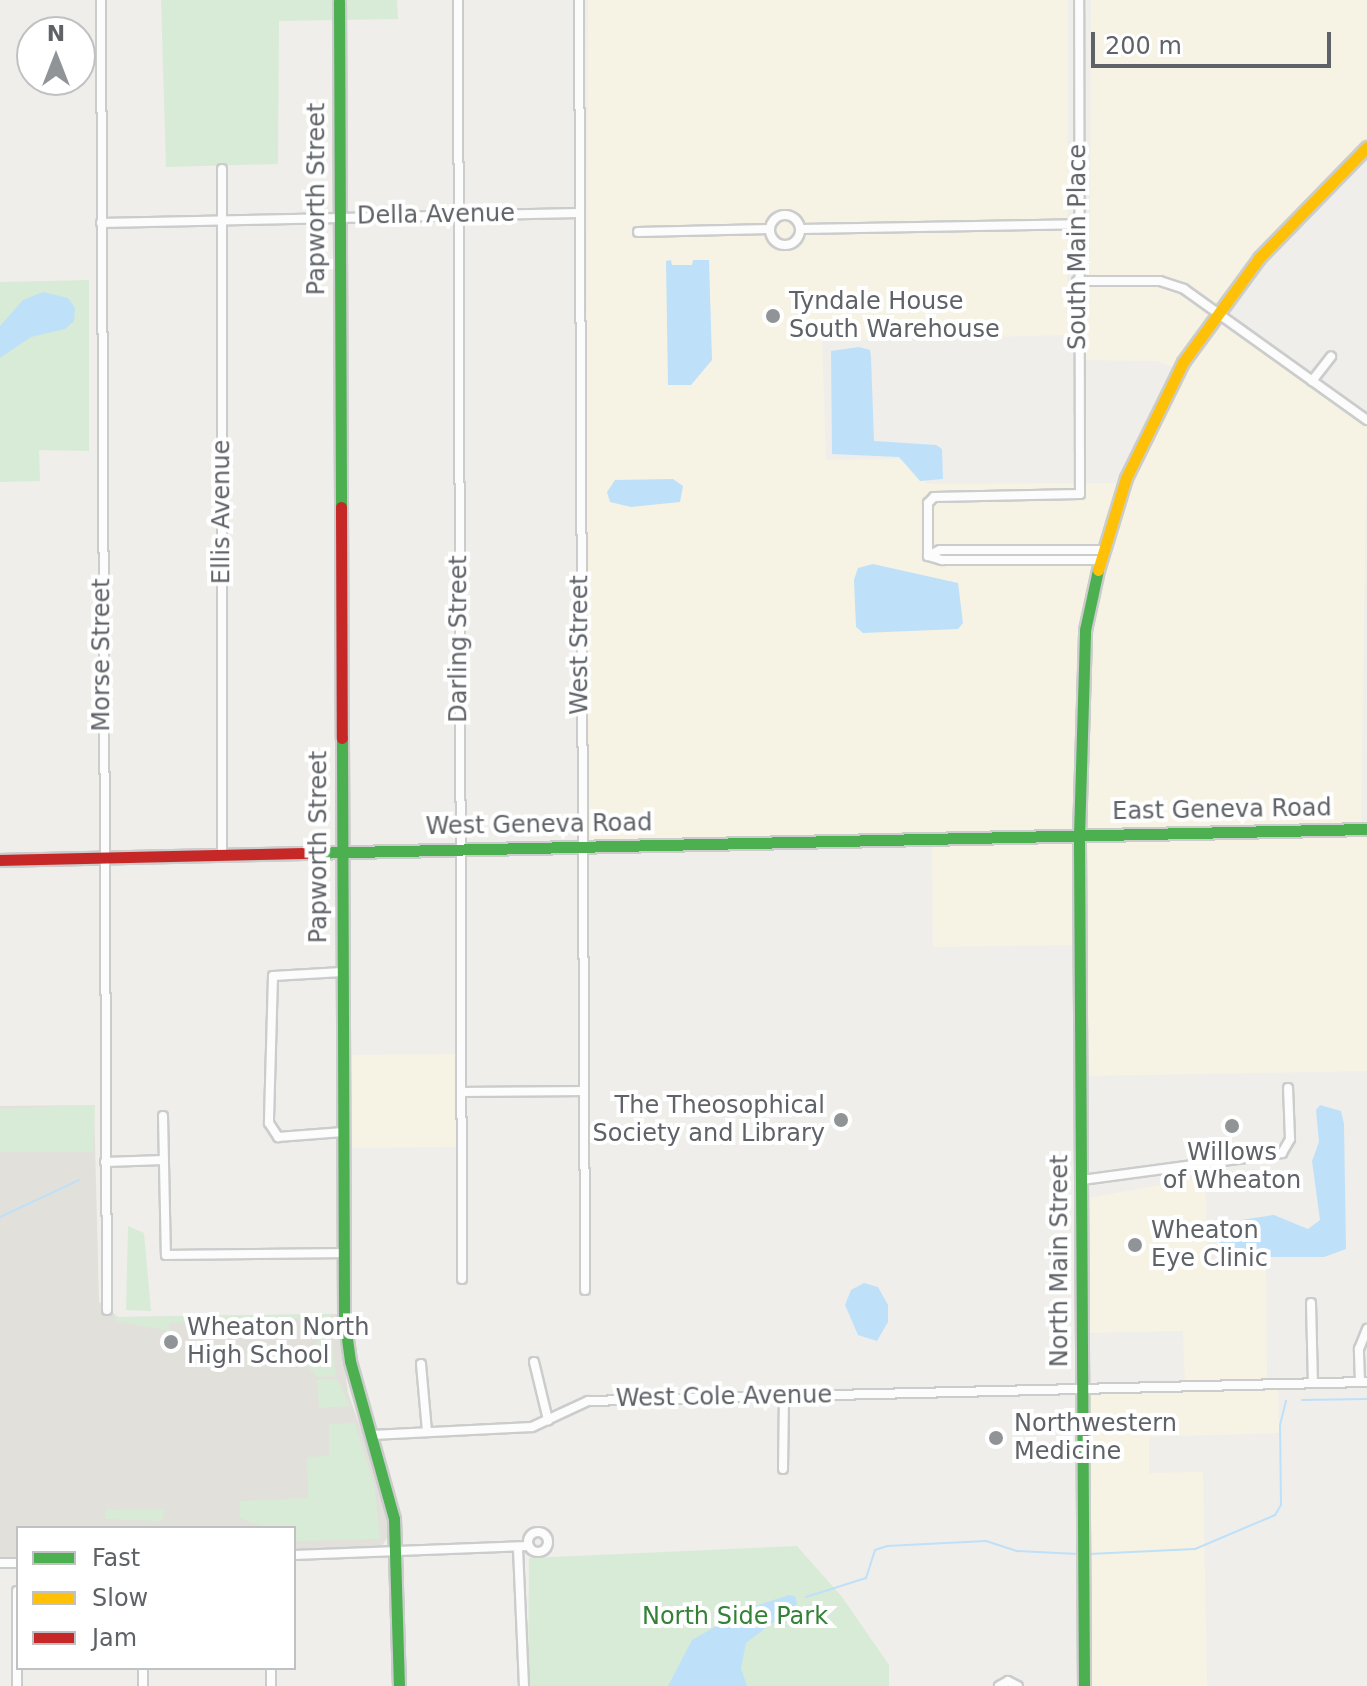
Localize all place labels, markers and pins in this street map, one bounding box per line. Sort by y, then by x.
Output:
place label: Tyndale House South Warehouse [789,288,1000,344]
marker: Tyndale House South Warehouse [764,307,782,325]
place label: The Theosophical Society and Library [593,1092,825,1148]
marker: The Theosophical Society and Library [832,1111,850,1129]
marker: Willows of Wheaton [1223,1117,1241,1135]
place label: Willows of Wheaton [1163,1139,1301,1195]
place label: Wheaton Eye Clinic [1151,1217,1268,1273]
marker: Wheaton Eye Clinic [1126,1236,1144,1254]
place label: Wheaton North High School [187,1314,369,1370]
marker: Wheaton North High School [162,1333,180,1351]
place label: Northwestern Medicine [1014,1410,1177,1466]
marker: Northwestern Medicine [985,1427,1007,1449]

